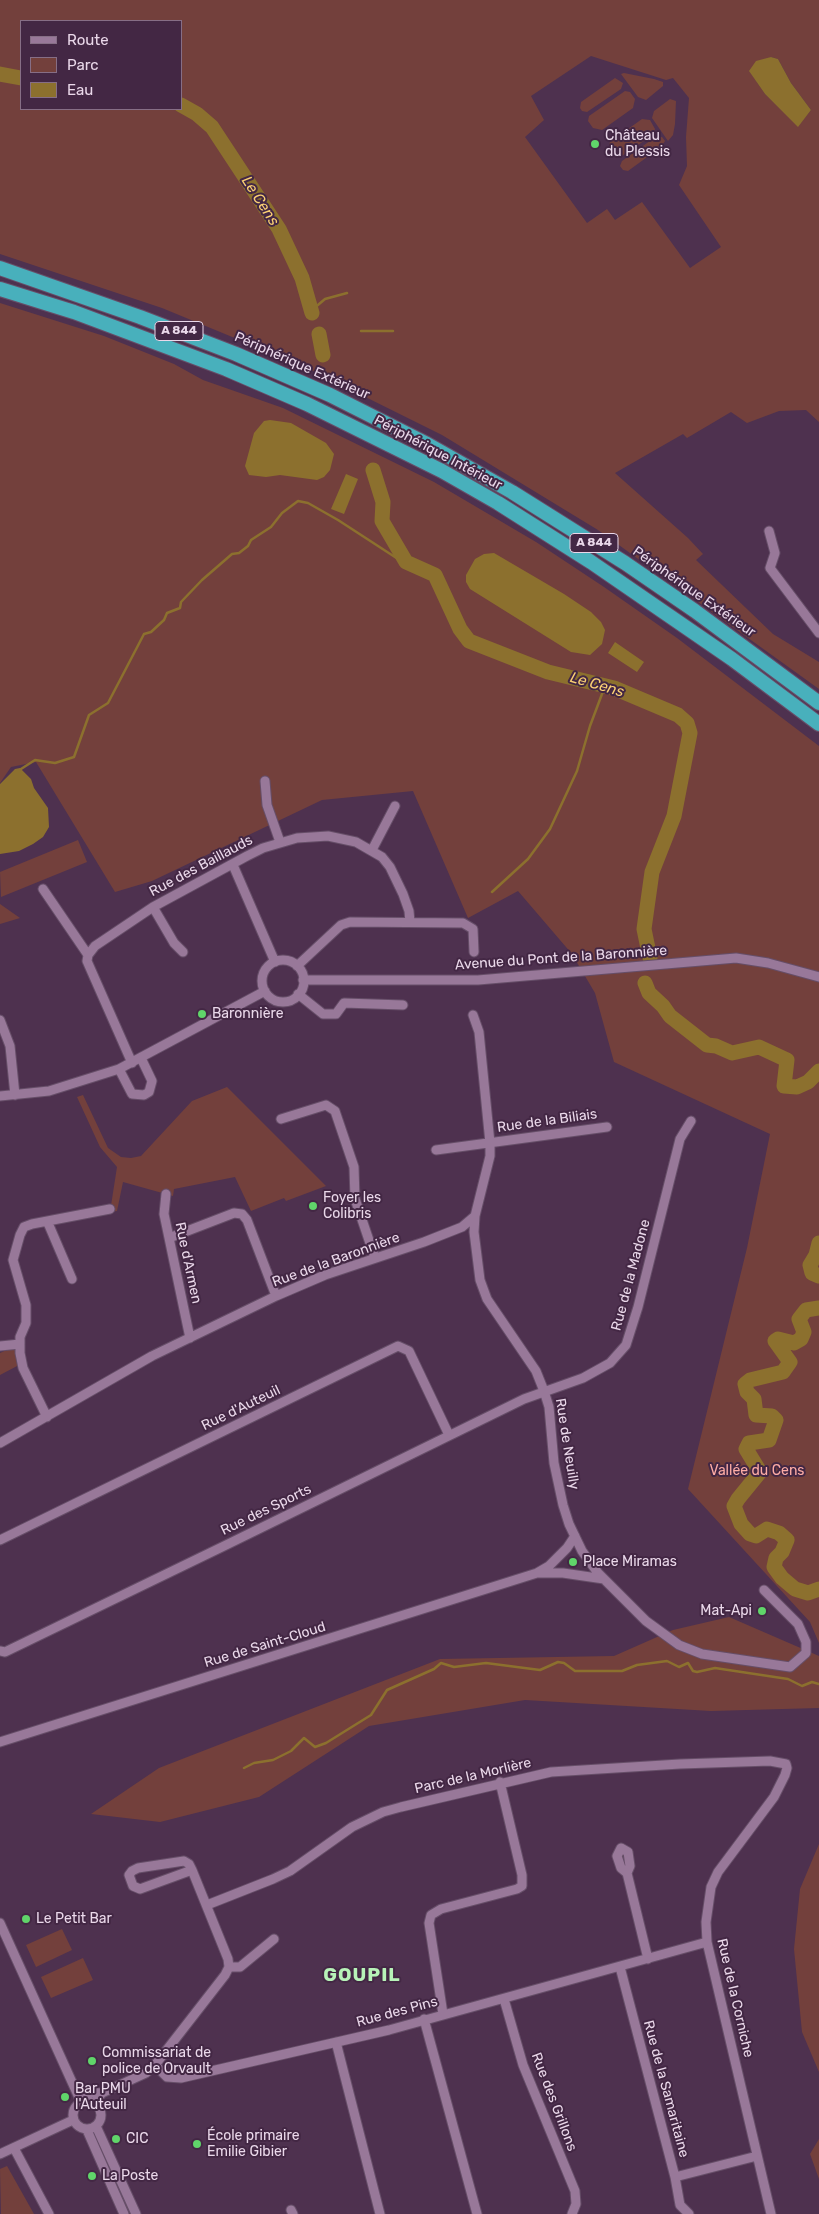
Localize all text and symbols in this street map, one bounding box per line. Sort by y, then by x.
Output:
legend [20,20,182,110]
text: Route [67,31,109,49]
text: Parc [67,56,99,74]
text: Eau [67,81,93,99]
place label: Château du Plessis [605,128,670,160]
marker: Château du Plessis [589,138,601,150]
water label: Le Cens [237,173,283,229]
road number: A 844 [155,322,203,341]
street label: Périphérique Extérieur [232,329,372,403]
street label: Périphérique Intérieur [371,412,505,494]
road number: A 844 [570,534,618,552]
street label: Périphérique Extérieur [629,543,759,641]
water label: Le Cens [568,669,626,701]
street label: Rue des Baillauds [147,832,255,900]
street label: Avenue du Pont de la Baronnière [454,942,668,974]
place label: Baronnière [212,1006,284,1022]
marker: Baronnière [196,1008,208,1020]
street label: Rue de la Biliais [496,1106,598,1136]
place label: Foyer les Colibris [323,1190,381,1222]
marker: Foyer les Colibris [307,1200,319,1212]
street label: Rue de la Madone [608,1217,654,1333]
street label: Rue d'Armen [171,1221,205,1305]
street label: Rue de la Baronnière [270,1229,402,1291]
street label: Rue d'Auteuil [199,1382,283,1434]
street label: Rue de Neuilly [551,1397,583,1491]
park label: Vallée du Cens [710,1463,804,1479]
street label: Rue des Sports [218,1481,314,1539]
place label: Place Miramas [583,1554,677,1570]
marker: Place Miramas [567,1556,579,1568]
place label: Mat-Api [700,1603,752,1619]
marker: Mat-Api [756,1605,768,1617]
street label: Rue de Saint-Cloud [202,1619,328,1671]
street label: Parc de la Morlière [413,1754,533,1798]
place label: Le Petit Bar [36,1911,112,1927]
marker: Le Petit Bar [20,1913,32,1925]
street label: Rue de la Corniche [713,1937,757,2059]
district label: GOUPIL [323,1965,401,1987]
street label: Rue des Pins [354,1993,440,2031]
street label: Rue de la Samaritaine [640,2019,692,2159]
place label: Commissariat de police de Orvault [102,2045,211,2078]
street label: Rue des Grillons [527,2050,581,2154]
marker: Commissariat de police de Orvault [86,2055,98,2067]
place label: Bar PMU l'Auteuil [75,2081,131,2114]
marker: Bar PMU l'Auteuil [59,2091,71,2103]
place label: École primaire Emilie Gibier [207,2128,299,2160]
place label: CIC [126,2131,148,2147]
marker: CIC [110,2133,122,2145]
marker: École primaire Emilie Gibier [191,2138,203,2150]
place label: La Poste [102,2168,158,2184]
marker: La Poste [86,2170,98,2182]

